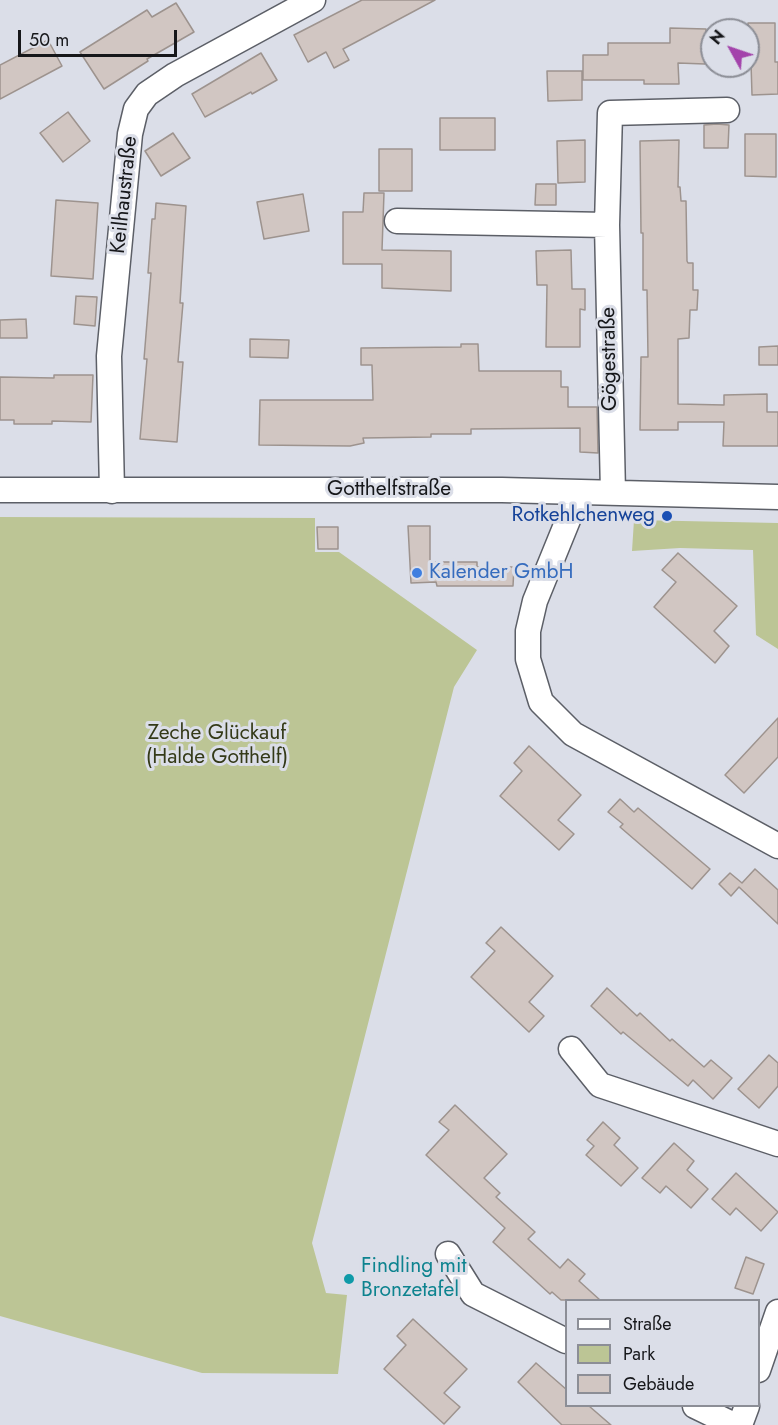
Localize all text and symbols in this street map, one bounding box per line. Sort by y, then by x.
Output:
scale bar [21,18,180,56]
north arrow [700,18,760,78]
text: N [704,25,730,50]
text: 50 m [29,27,69,53]
street label: Keilhaustraße [106,135,144,255]
street label: Gögestraße [596,307,624,411]
street label: Gotthelfstraße [327,477,451,503]
place label: Rotkehlchenweg [512,503,655,529]
marker: Rotkehlchenweg [660,509,674,523]
place label: Kalender GmbH [429,560,574,586]
marker: Kalender GmbH [410,566,424,580]
park label: Zeche Glückauf (Halde Gotthelf) [146,721,288,771]
place label: Findling mit Bronzetafel [361,1254,466,1304]
marker: Findling mit Bronzetafel [342,1272,356,1286]
legend [565,1299,760,1407]
text: Straße [623,1311,671,1337]
text: Park [623,1341,655,1367]
text: Gebäude [623,1371,694,1397]

